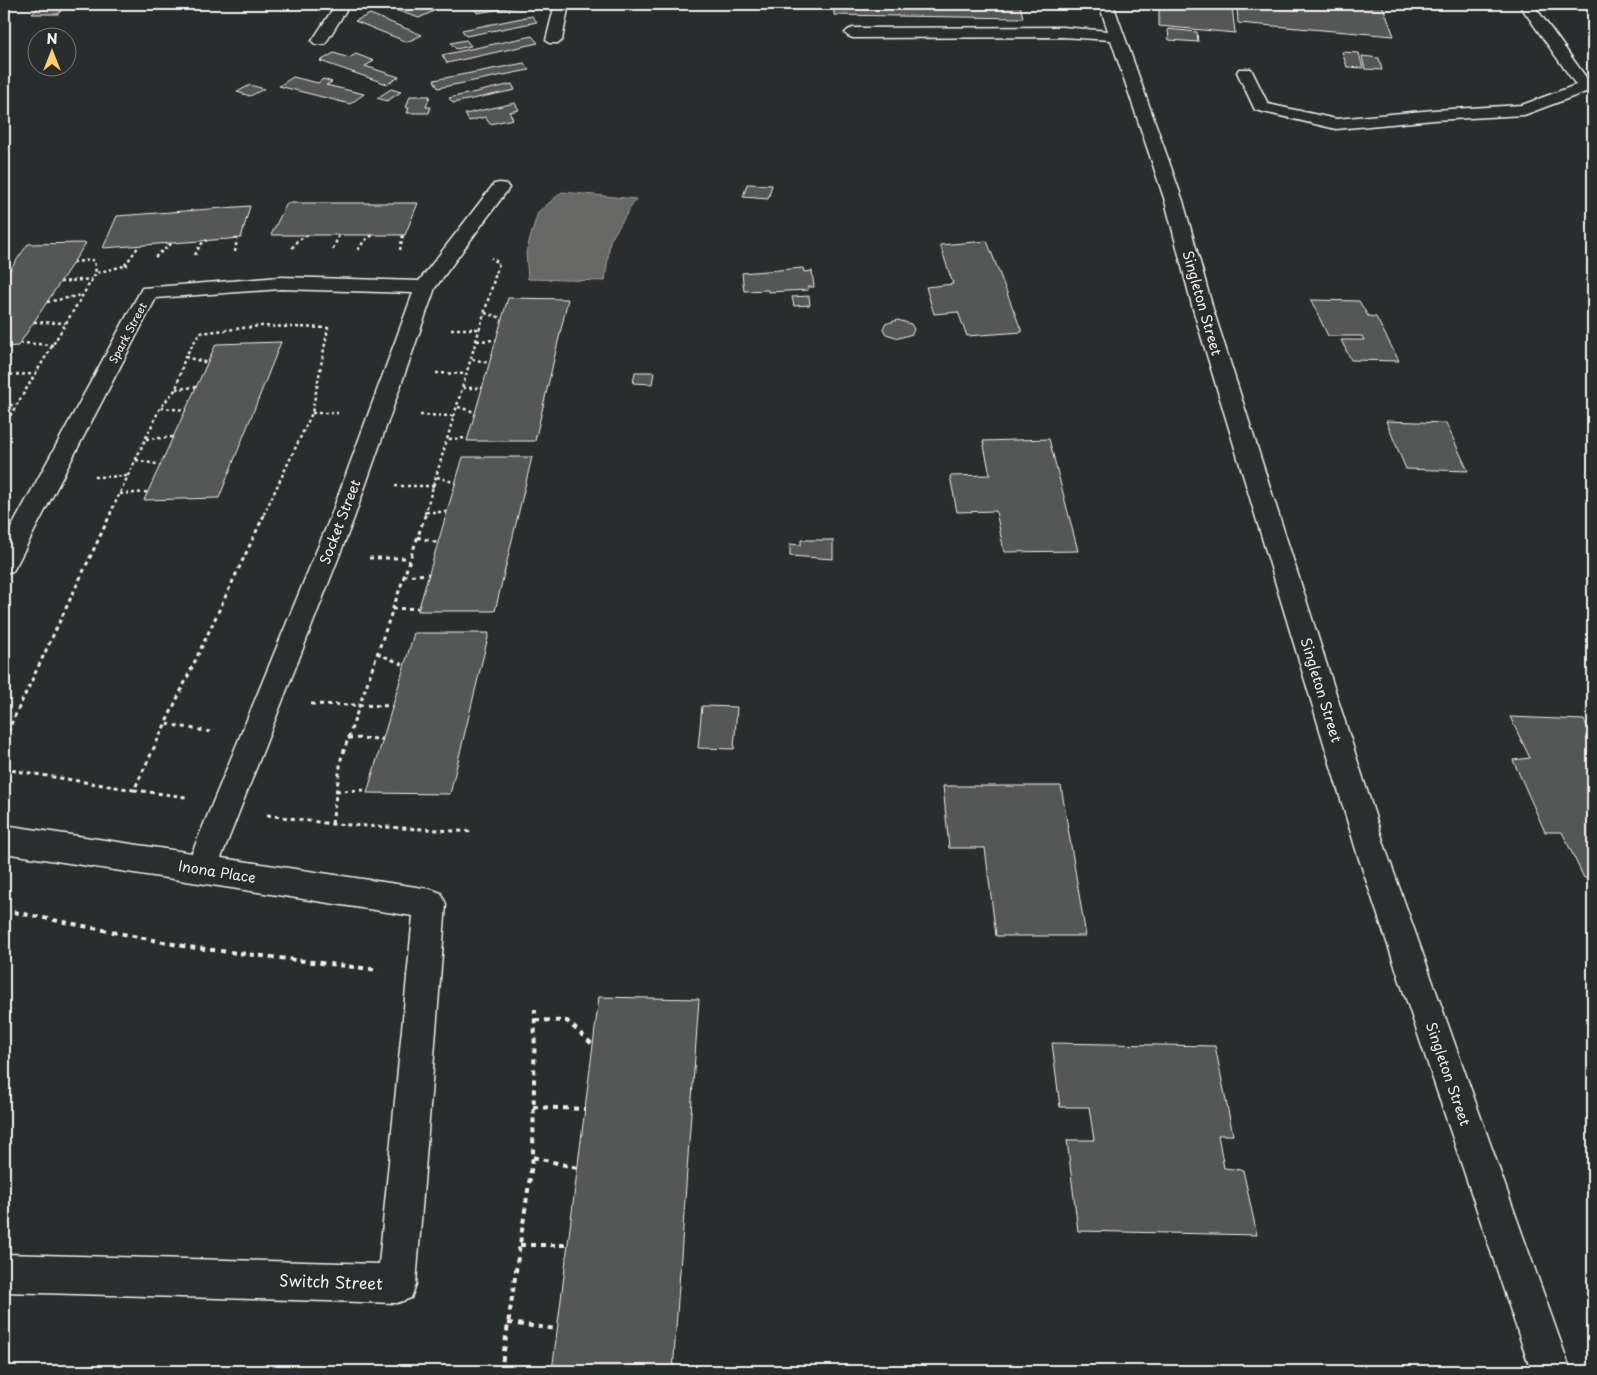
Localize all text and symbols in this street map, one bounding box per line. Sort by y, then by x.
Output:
north arrow [28,28,78,78]
text: N [46,28,58,49]
street label: Singleton Street [1177,248,1228,358]
street label: Spark Street [104,299,151,366]
street label: Socket Street [314,476,366,567]
street label: Singleton Street [1296,635,1347,745]
street label: Inona Place [177,855,257,888]
street label: Singleton Street [1421,1019,1476,1129]
street label: Switch Street [279,1267,384,1295]

